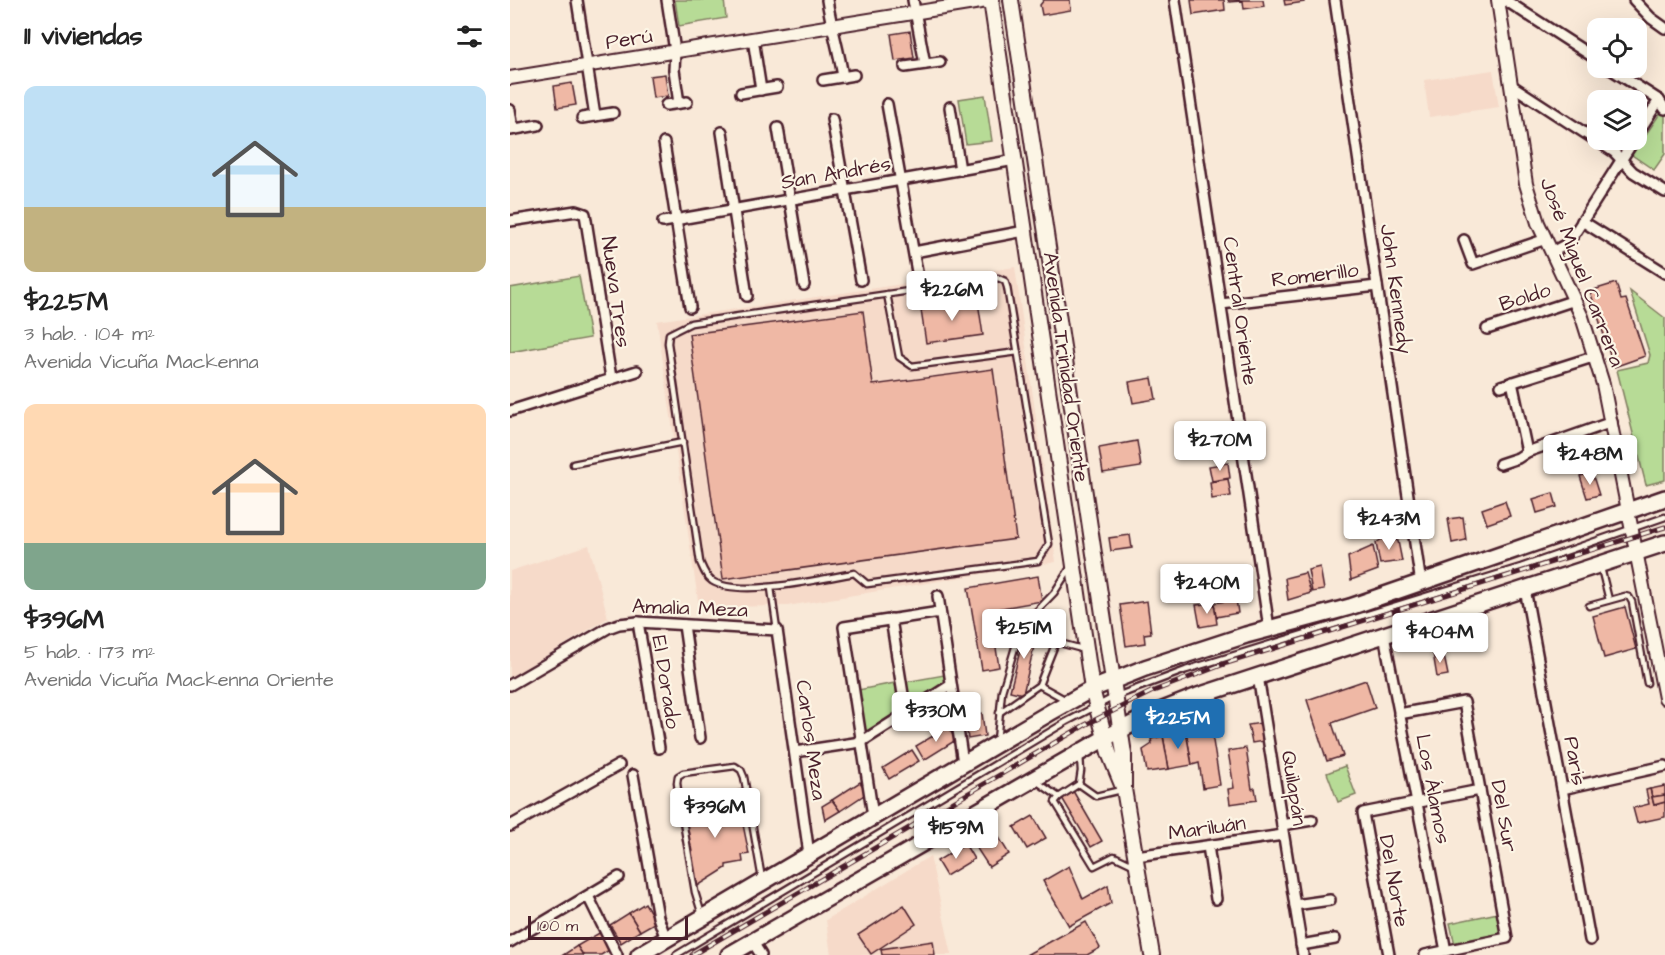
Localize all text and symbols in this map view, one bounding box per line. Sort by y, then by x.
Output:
text: 11 viviendas [24,18,143,54]
map controls [1587,18,1647,150]
button: locate [1587,18,1647,78]
icon: filters [453,20,486,53]
street label: Perú [604,21,655,57]
button: layers [1587,90,1647,150]
icon: home [201,125,309,233]
street label: San Andrés [779,149,893,197]
street label: José Miguel Carrera [1531,173,1632,372]
street label: John Kennedy [1371,222,1420,357]
street label: Nueva Tres [594,235,638,349]
street label: Central Oriente [1215,235,1265,387]
street label: Avenida Trinidad Oriente [1036,250,1096,484]
street label: Romerillo [1270,255,1360,295]
pin: $226M [910,271,994,322]
street label: Boldo [1495,275,1555,319]
text: $226M [920,276,984,304]
text: $225M [24,284,108,320]
text: 3 hab. · 104 m² [24,320,155,348]
text: Avenida Vicuña Mackenna [24,348,259,376]
pin: $270M [1178,421,1262,472]
text: $270M [1188,426,1252,454]
pin: $248M [1548,435,1632,486]
text: $248M [1557,440,1623,468]
icon: home [201,443,309,551]
pin: $243M [1347,500,1431,551]
text: $243M [1358,505,1420,533]
pin: $240M [1165,564,1249,615]
text: $240M [1174,569,1240,597]
street label: Amalia Meza [632,591,749,625]
text: $396M [24,602,104,638]
pin: $251M [982,609,1066,660]
pin: $404M [1398,613,1482,664]
text: $251M [996,614,1052,642]
text: $404M [1406,618,1474,646]
street label: El Dorado [644,633,688,731]
text: 5 hab. · 173 m² [24,638,155,666]
text: Avenida Vicuña Mackenna Oriente [24,666,334,694]
street label: Carlos Meza [788,678,834,802]
pin: $330M [894,692,978,743]
text: $330M [906,697,966,725]
pin: $225M [1136,699,1220,750]
text: $225M [1146,704,1210,732]
street label: Los Álamos [1408,732,1458,846]
street label: Paris [1556,734,1594,788]
street label: Quilapán [1273,748,1314,828]
street label: Del Sur [1483,778,1525,855]
pin: $396M [673,788,757,839]
text: $396M [684,793,746,821]
street label: Mariluán [1166,808,1248,848]
pin: $159M [914,809,998,860]
text: $159M [928,814,984,842]
street label: Del Norte [1372,833,1416,929]
scale bar [528,913,688,940]
text: 100 m [537,915,578,937]

